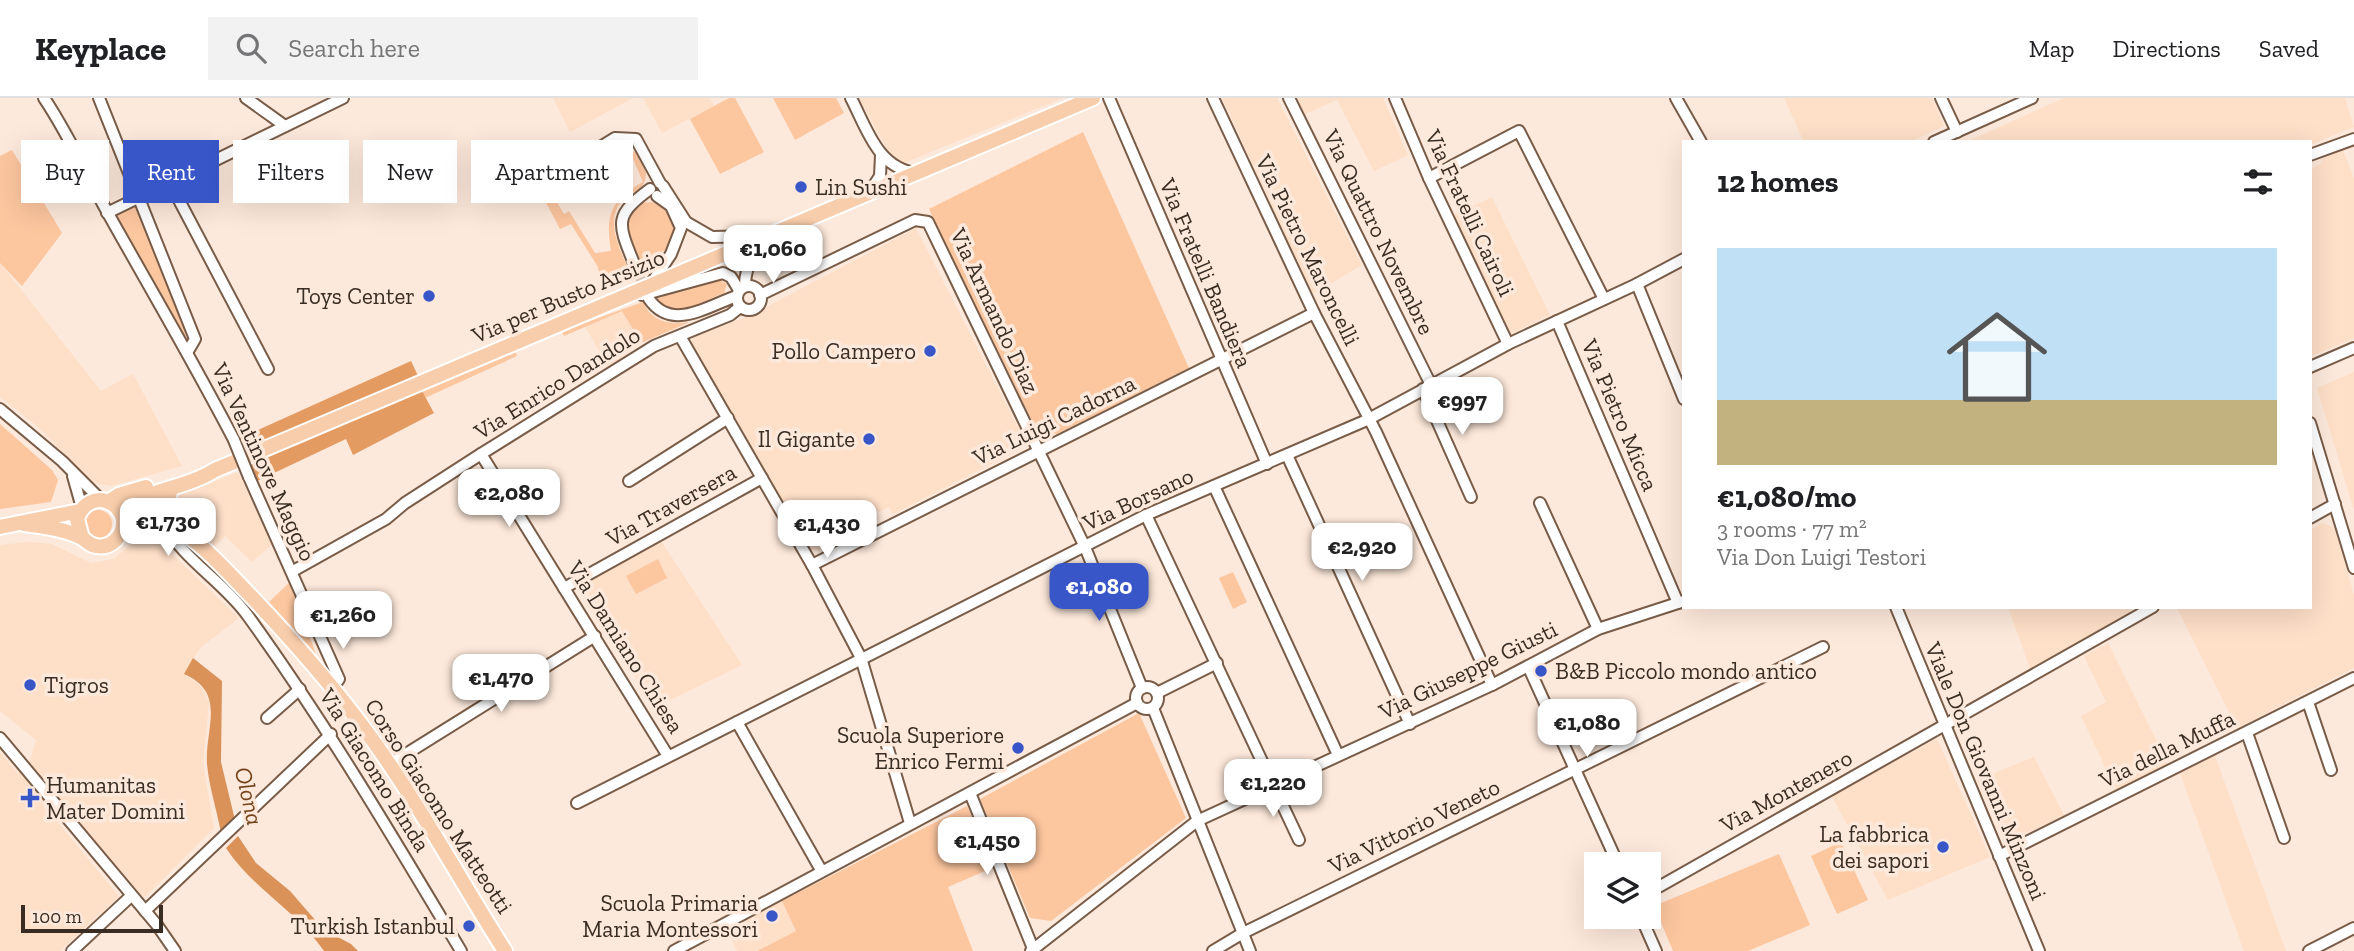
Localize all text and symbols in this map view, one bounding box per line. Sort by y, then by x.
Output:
search box [208,17,698,80]
text: Keyplace [35,29,166,68]
icon: search [232,29,270,67]
text: Search here [288,32,420,64]
text: Map [2029,34,2075,63]
text: Directions [2113,34,2221,63]
text: Saved [2259,34,2319,63]
street label: Via Quattro Novembre [1317,124,1441,339]
street label: Via Fratelli Cairoli [1419,124,1521,301]
chip: Buy [21,140,109,203]
chip: Rent [123,140,219,203]
chip: Filters [233,140,349,203]
chip: New [363,140,457,203]
chip: Apartment [471,140,633,203]
street label: Via Pietro Maroncelli [1249,149,1366,350]
icon: filters [2239,163,2277,201]
text: 12 homes [1717,164,1839,200]
place label: Lin Sushi [815,173,907,201]
street label: Via Fratelli Bandiera [1153,173,1259,372]
marker: Lin Sushi [793,179,809,195]
street label: Via Armando Diaz [944,223,1046,398]
pin: €1,060 [716,226,830,285]
text: €1,060 [740,234,806,262]
street label: Via per Busto Arsizio [466,243,669,350]
place label: Toys Center [296,282,415,310]
marker: Toys Center [421,288,437,304]
icon: home [1934,294,2060,420]
street label: Via Enrico Dandolo [468,321,645,446]
street label: Via Pietro Micca [1575,334,1665,495]
place label: Pollo Campero [772,337,916,365]
marker: Pollo Campero [922,343,938,359]
street label: Via Ventinove Maggio [205,358,322,566]
street label: Via Luigi Cadorna [967,369,1140,472]
pin: €997 [1421,378,1503,437]
text: €997 [1437,386,1487,414]
place label: Il Gigante [758,425,855,453]
marker: Il Gigante [861,431,877,447]
street label: Via Traversera [600,458,741,553]
street label: Via Borsano [1077,461,1198,537]
pin: €2,080 [452,470,566,529]
text: €2,080 [474,478,544,506]
text: €1,080/mo [1717,479,1856,515]
pin: €1,730 [111,498,225,558]
pin: €1,430 [770,500,884,560]
text: €1,730 [136,507,200,535]
text: €1,430 [794,509,860,537]
text: 3 rooms · 77 m² [1717,515,1867,543]
pin: €2,920 [1305,524,1419,583]
text: €2,920 [1328,532,1396,560]
text: Via Don Luigi Testori [1717,543,1926,571]
street label: Via Damiano Chiesa [561,555,690,738]
pin: €1,080 [1042,564,1156,623]
text: €1,080 [1066,572,1132,600]
pin: €1,260 [286,592,400,651]
text: €1,260 [310,600,376,628]
street label: Via Giuseppe Giusti [1373,615,1562,726]
street label: Viale Don Giovanni Minzoni [1919,637,2053,904]
pin: €1,470 [444,654,558,714]
place label: B&B Piccolo mondo antico [1555,657,1817,685]
text: €1,470 [468,663,534,691]
marker: B&B Piccolo mondo antico [1533,663,1549,679]
place label: Tigros [44,671,109,699]
marker: Tigros [22,677,38,693]
street label: Via Giacomo Binda [313,682,436,857]
street label: Corso Giacomo Matteotti [359,693,519,919]
pin: €1,080 [1530,700,1644,759]
street label: Via della Muffa [2094,704,2239,794]
text: €1,080 [1554,708,1620,736]
place label: Scuola Superiore Enrico Fermi [837,721,1004,775]
marker: Scuola Superiore Enrico Fermi [1010,740,1026,756]
street label: Via Montenero [1714,743,1857,839]
pin: €1,220 [1216,760,1330,819]
water label: Olona [229,764,270,828]
text: €1,220 [1240,768,1306,796]
place label: Humanitas Mater Domini [46,771,185,825]
street label: Via Vittorio Veneto [1323,772,1504,880]
marker: Humanitas Mater Domini [20,788,40,808]
pin: €1,450 [930,818,1044,877]
place label: La fabbrica dei sapori [1819,820,1929,874]
text: €1,450 [954,826,1020,854]
marker: La fabbrica dei sapori [1935,839,1951,855]
map controls [1584,852,1661,929]
button: layers [1584,852,1661,929]
place label: Scuola Primaria Maria Montessori [582,889,758,943]
scale bar [21,902,163,934]
text: 100 m [32,905,82,928]
marker: Scuola Primaria Maria Montessori [764,908,780,924]
place label: Turkish Istanbul [291,912,455,940]
marker: Turkish Istanbul [461,918,477,934]

